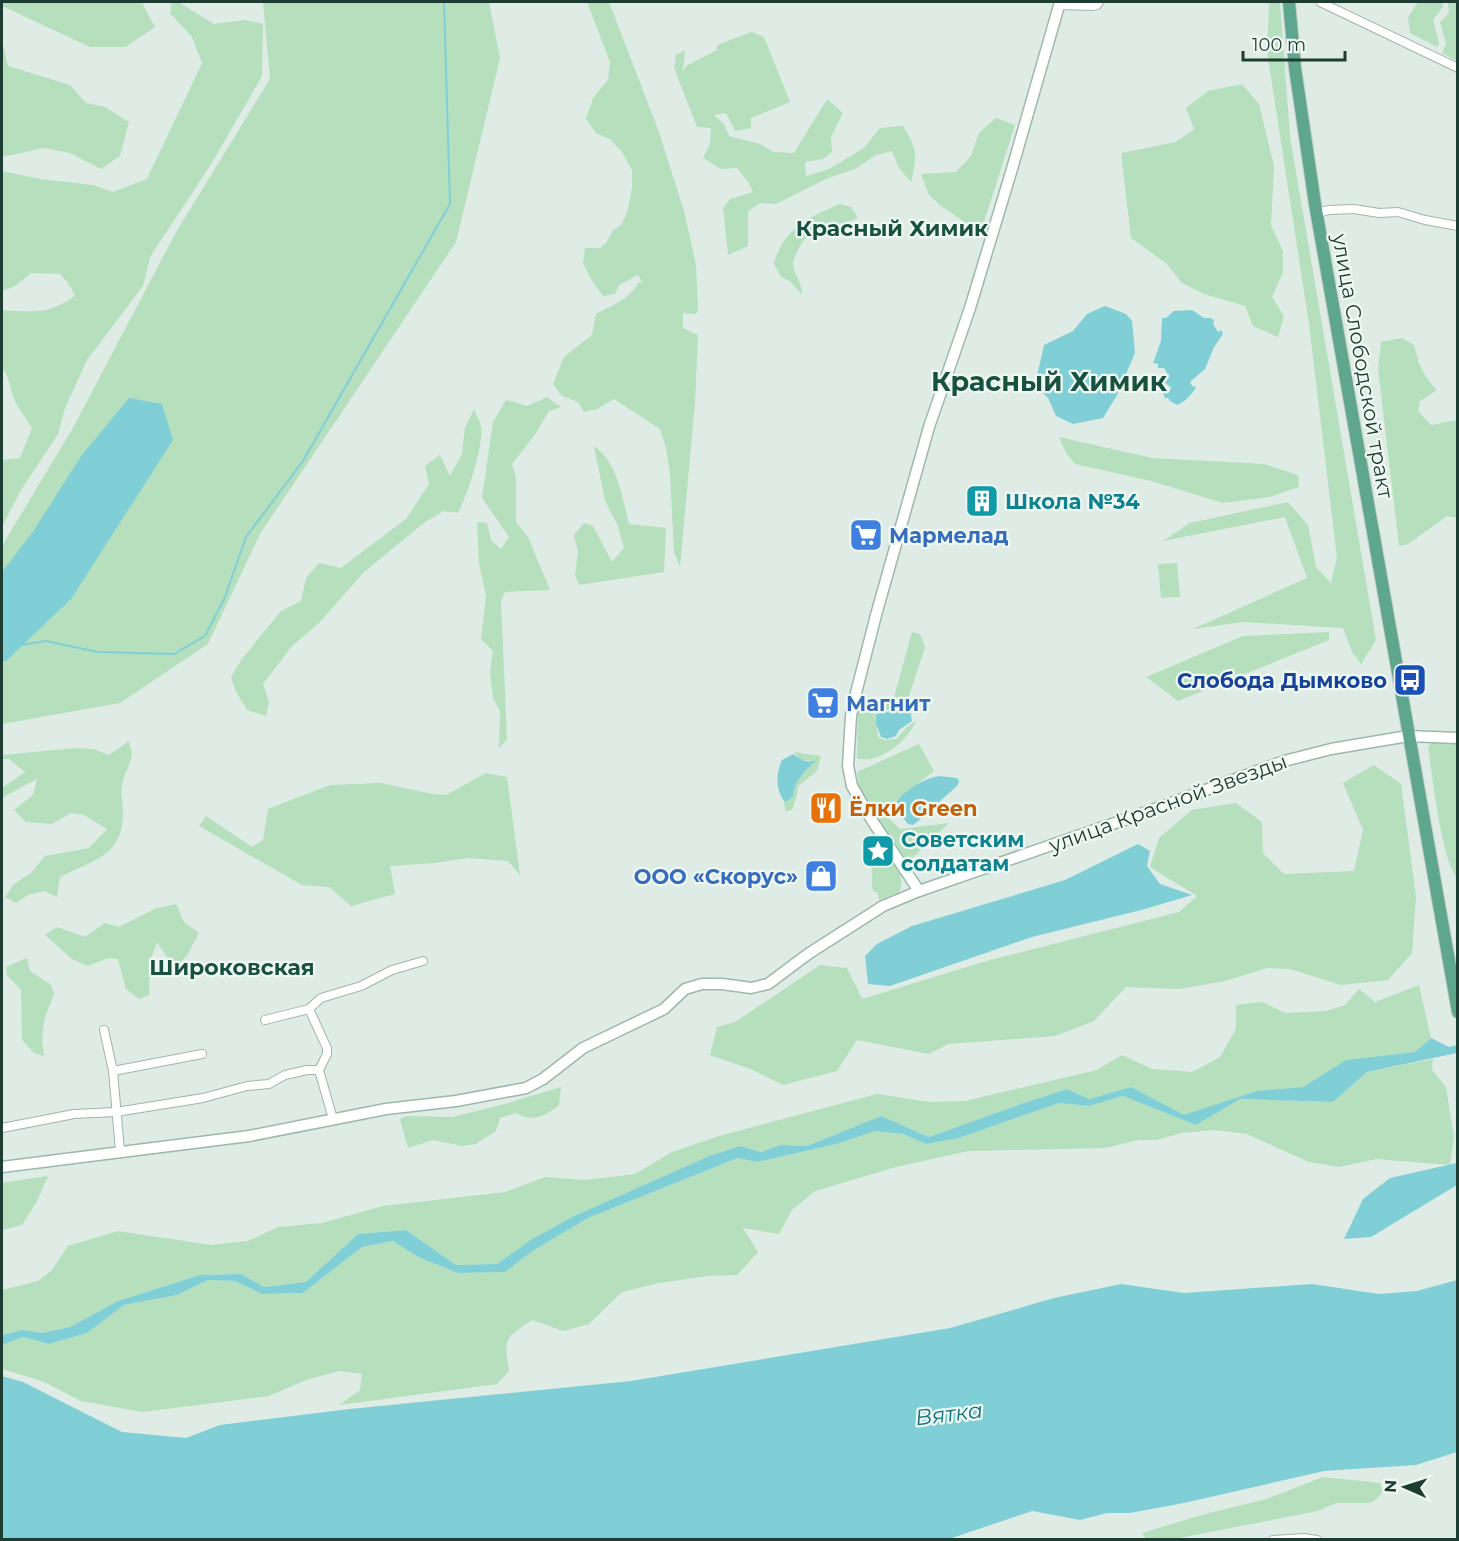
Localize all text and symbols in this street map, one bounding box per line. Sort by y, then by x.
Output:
scale bar [1243,24,1345,62]
text: 100 m [1252,34,1306,56]
district label: Красный Химик [796,215,989,242]
street label: улица Слободской тракт [1327,231,1399,500]
district label: Красный Химик [931,365,1168,398]
building icon: Школа №34 [964,483,1000,519]
place label: Школа №34 [1005,489,1140,514]
supermarket icon: Мармелад [848,517,884,553]
place label: Мармелад [889,523,1009,548]
bus stop icon: Слобода Дымково [1392,662,1428,698]
place label: Слобода Дымково [1177,668,1387,693]
supermarket icon: Магнит [805,685,841,721]
place label: Магнит [846,691,931,716]
street label: улица Красной Звезды [1045,748,1291,858]
restaurant icon: Ёлки Green [808,790,844,826]
place label: Ёлки Green [849,796,978,821]
place label: Советским солдатам [901,827,1024,876]
place icon: Советским солдатам [860,833,896,869]
shop icon: ООО «Скорус» [803,858,839,894]
place label: ООО «Скорус» [634,864,798,889]
district label: Широковская [149,954,315,981]
water label: Вятка [914,1396,984,1432]
north arrow [1375,1457,1435,1517]
text: N [1381,1479,1400,1493]

